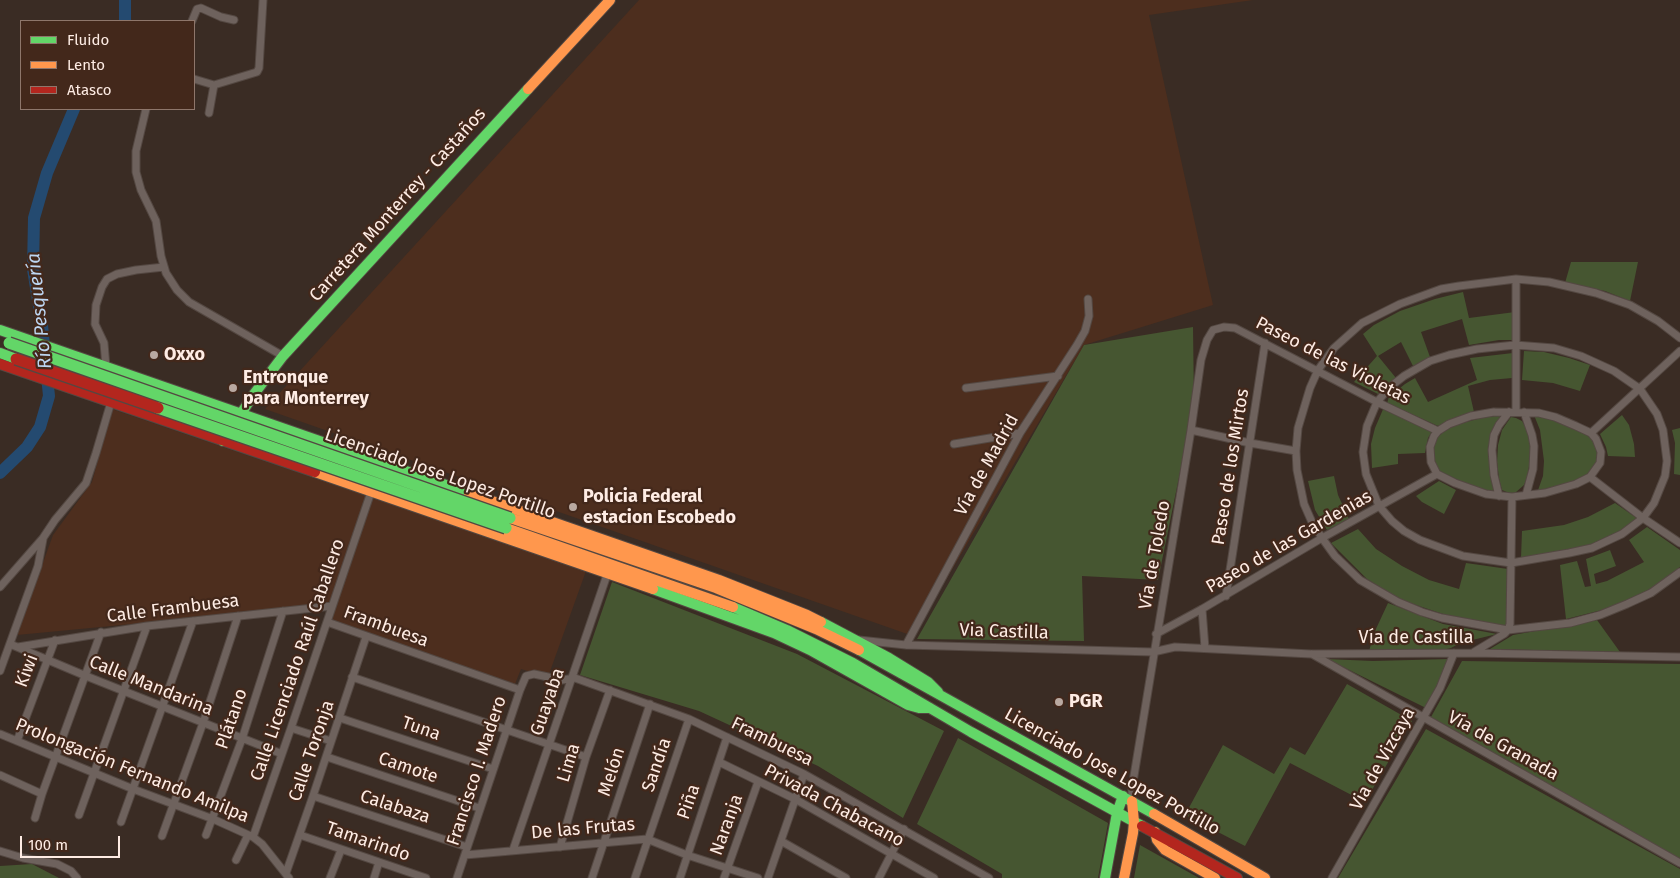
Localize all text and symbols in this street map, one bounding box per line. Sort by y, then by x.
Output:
legend [20,20,195,110]
text: Fluido [67,31,109,49]
text: Lento [67,56,105,74]
text: Atasco [67,81,112,99]
street label: Carretera Monterrey - Castaños [305,104,491,306]
water label: Río Pesquería [23,252,57,370]
street label: Paseo de las Violetas [1252,313,1414,409]
place label: Oxxo [164,344,205,366]
marker: Oxxo [148,349,160,361]
place label: Entronque para Monterrey [243,367,369,409]
marker: Entronque para Monterrey [227,382,239,394]
street label: Paseo de los Mirtos [1208,387,1254,547]
street label: Vía de Madrid [950,411,1024,519]
street label: Licenciado Jose Lopez Portillo [322,424,558,524]
place label: Policia Federal estacion Escobedo [583,486,736,528]
street label: Paseo de las Gardenias [1202,486,1376,598]
street label: Vía de Toledo [1135,499,1175,611]
marker: Policia Federal estacion Escobedo [567,501,579,513]
street label: Calle Licenciado Raúl Caballero [246,536,350,784]
street label: Calle Frambuesa [106,590,240,628]
street label: Frambuesa [341,602,431,652]
street label: Via Castilla [959,620,1049,644]
street label: Vía de Castilla [1359,627,1473,649]
street label: Kiwi [11,651,43,691]
street label: Calle Mandarina [86,651,216,721]
street label: Guayaba [526,665,570,739]
street label: Plátano [212,686,252,752]
place label: PGR [1069,691,1103,713]
street label: Francisco I. Madero [443,693,511,849]
marker: PGR [1053,696,1065,708]
street label: Calle Toronja [285,698,339,804]
street label: Licenciado Jose Lopez Portillo [1000,704,1224,840]
street label: Via de Vizcaya [1346,704,1420,814]
street label: Vía de Granada [1444,707,1562,785]
street label: Tuna [399,712,443,746]
street label: Frambuesa [727,713,817,771]
street label: Prolongación Fernando Amilpa [12,714,252,828]
street label: Sandía [638,735,676,795]
street label: Lima [553,741,585,785]
street label: Melón [594,745,630,799]
street label: Camote [375,748,441,788]
street label: Privada Chabacano [760,760,908,852]
street label: Piña [673,782,705,822]
street label: Calabaza [357,786,433,828]
street label: Naranja [706,791,748,859]
street label: De las Frutas [530,814,636,844]
street label: Tamarindo [323,818,413,866]
scale bar [22,826,122,858]
text: 100 m [28,836,68,854]

